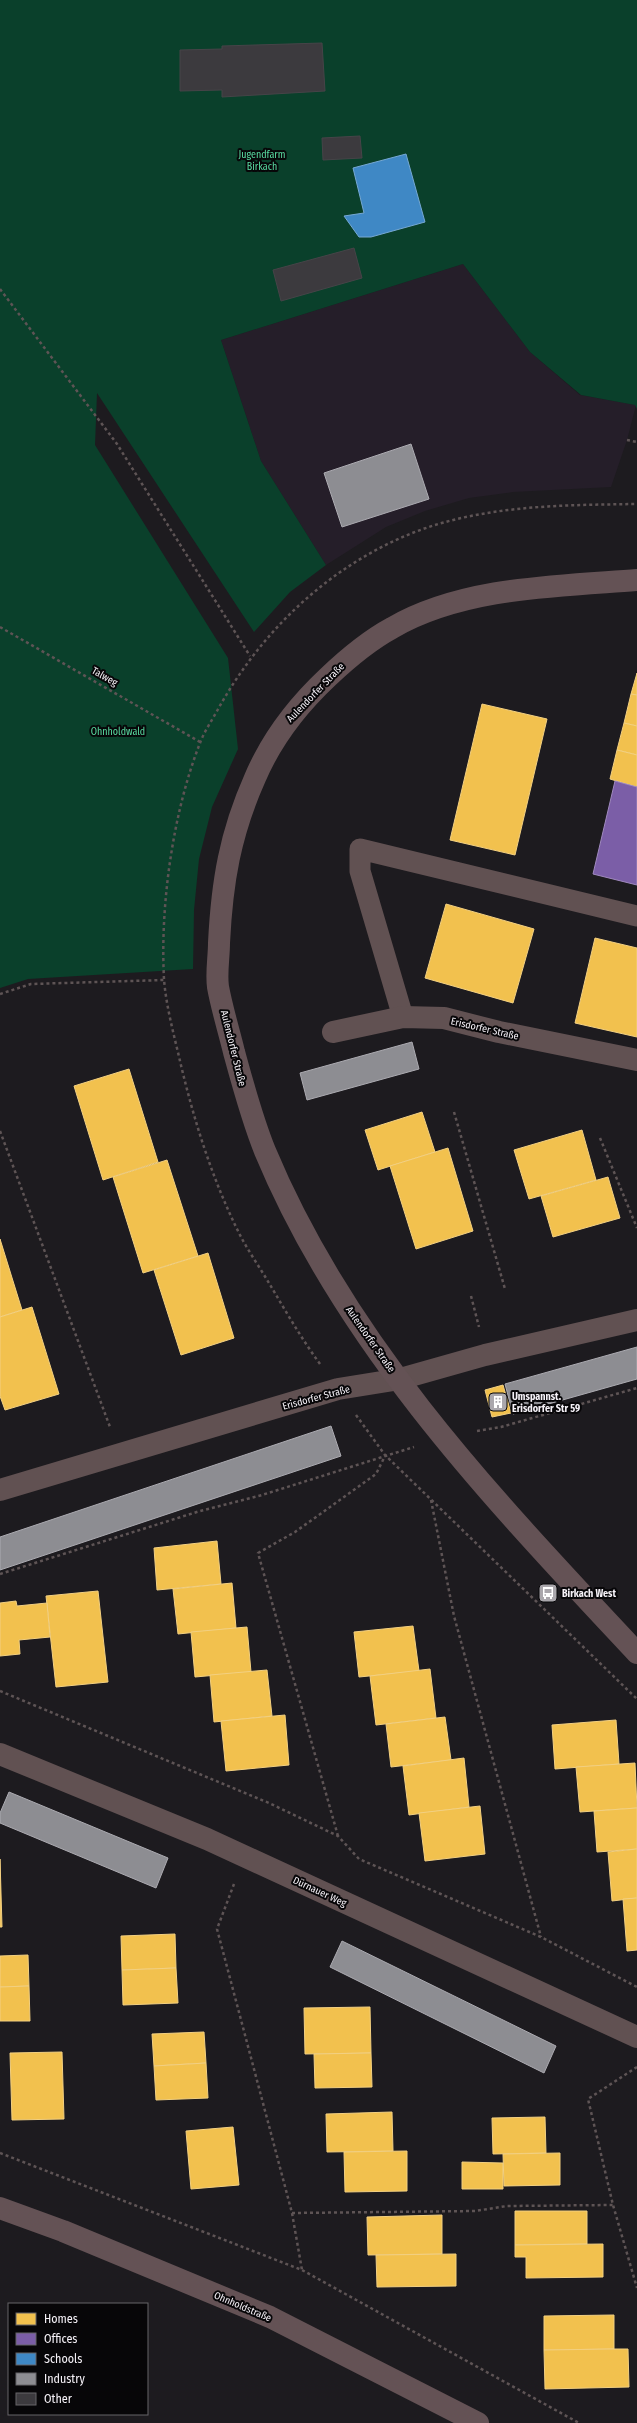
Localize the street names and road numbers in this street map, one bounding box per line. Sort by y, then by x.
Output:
street label: Aulendorfer Straße [284,661,347,725]
street label: Talweg [89,665,120,689]
street label: Aulendorfer Straße [218,1009,248,1087]
street label: Erisdorfer Straße [450,1015,520,1043]
street label: Aulendorfer Straße [343,1304,397,1375]
street label: Erisdorfer Straße [281,1383,351,1413]
street label: Dürnauer Weg [291,1874,349,1910]
street label: Ohnholdstraße [212,2289,273,2324]

